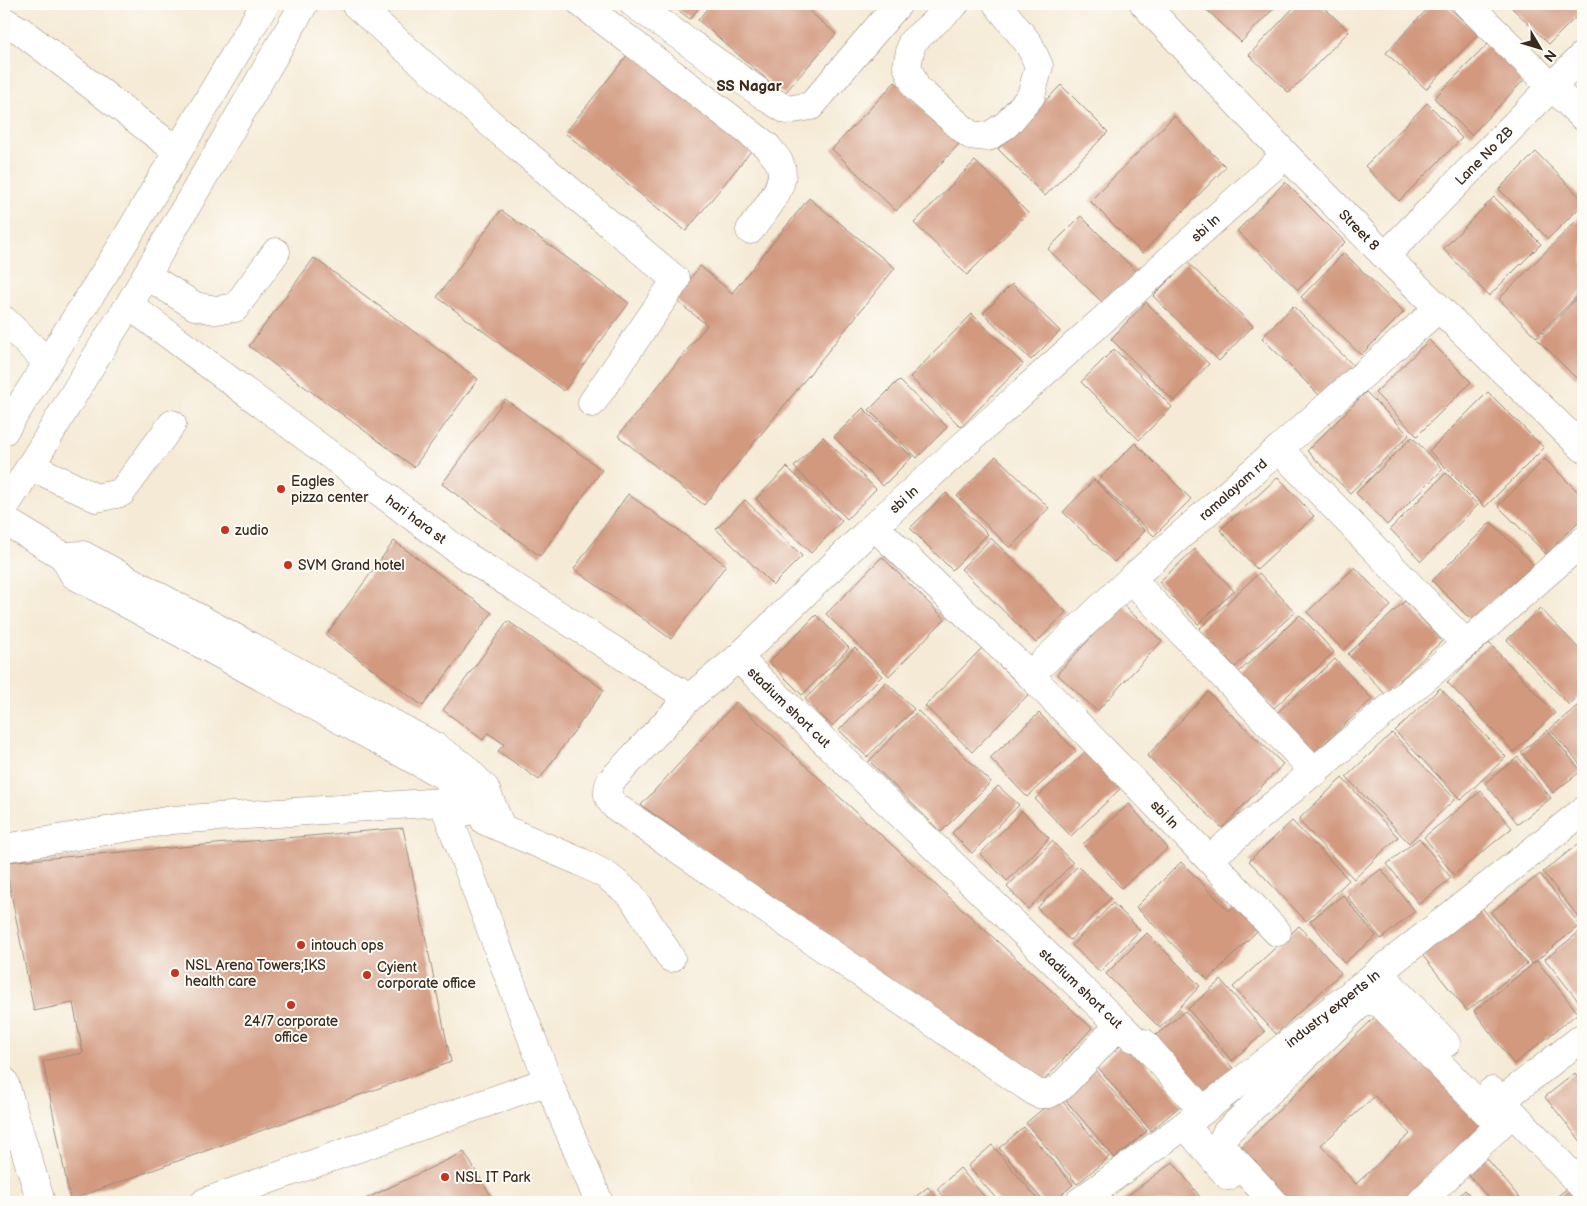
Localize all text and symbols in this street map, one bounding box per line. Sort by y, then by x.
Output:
north arrow [1514,22,1564,72]
text: N [1540,46,1560,65]
district label: SS Nagar [716,77,783,96]
street label: Lane No 2B [1452,123,1517,189]
street label: Street 8 [1335,206,1383,254]
street label: sbi ln [1188,211,1224,245]
street label: ramalayam rd [1196,455,1271,524]
place label: Eagles pizza center [291,473,369,506]
street label: sbi ln [886,482,922,517]
marker: Eagles pizza center [275,483,287,495]
street label: hari hara st [382,491,450,548]
place label: zudio [235,522,269,539]
marker: zudio [219,524,231,536]
place label: SVM Grand hotel [298,557,405,574]
marker: SVM Grand hotel [282,559,294,571]
street label: stadium short cut [744,664,834,752]
street label: sbi ln [1147,797,1182,832]
place label: intouch ops [311,937,384,954]
marker: intouch ops [295,939,307,951]
street label: stadium short cut [1036,945,1126,1033]
place label: NSL Arena Towers;IKS health care [185,957,326,990]
place label: Cyient corporate office [377,959,476,992]
street label: industry experts ln [1282,966,1384,1051]
marker: NSL Arena Towers;IKS health care [169,967,181,979]
marker: Cyient corporate office [361,969,373,981]
marker: 24/7 corporate office [285,999,297,1011]
place label: 24/7 corporate office [244,1013,338,1046]
place label: NSL IT Park [455,1169,531,1186]
marker: NSL IT Park [439,1171,451,1183]

